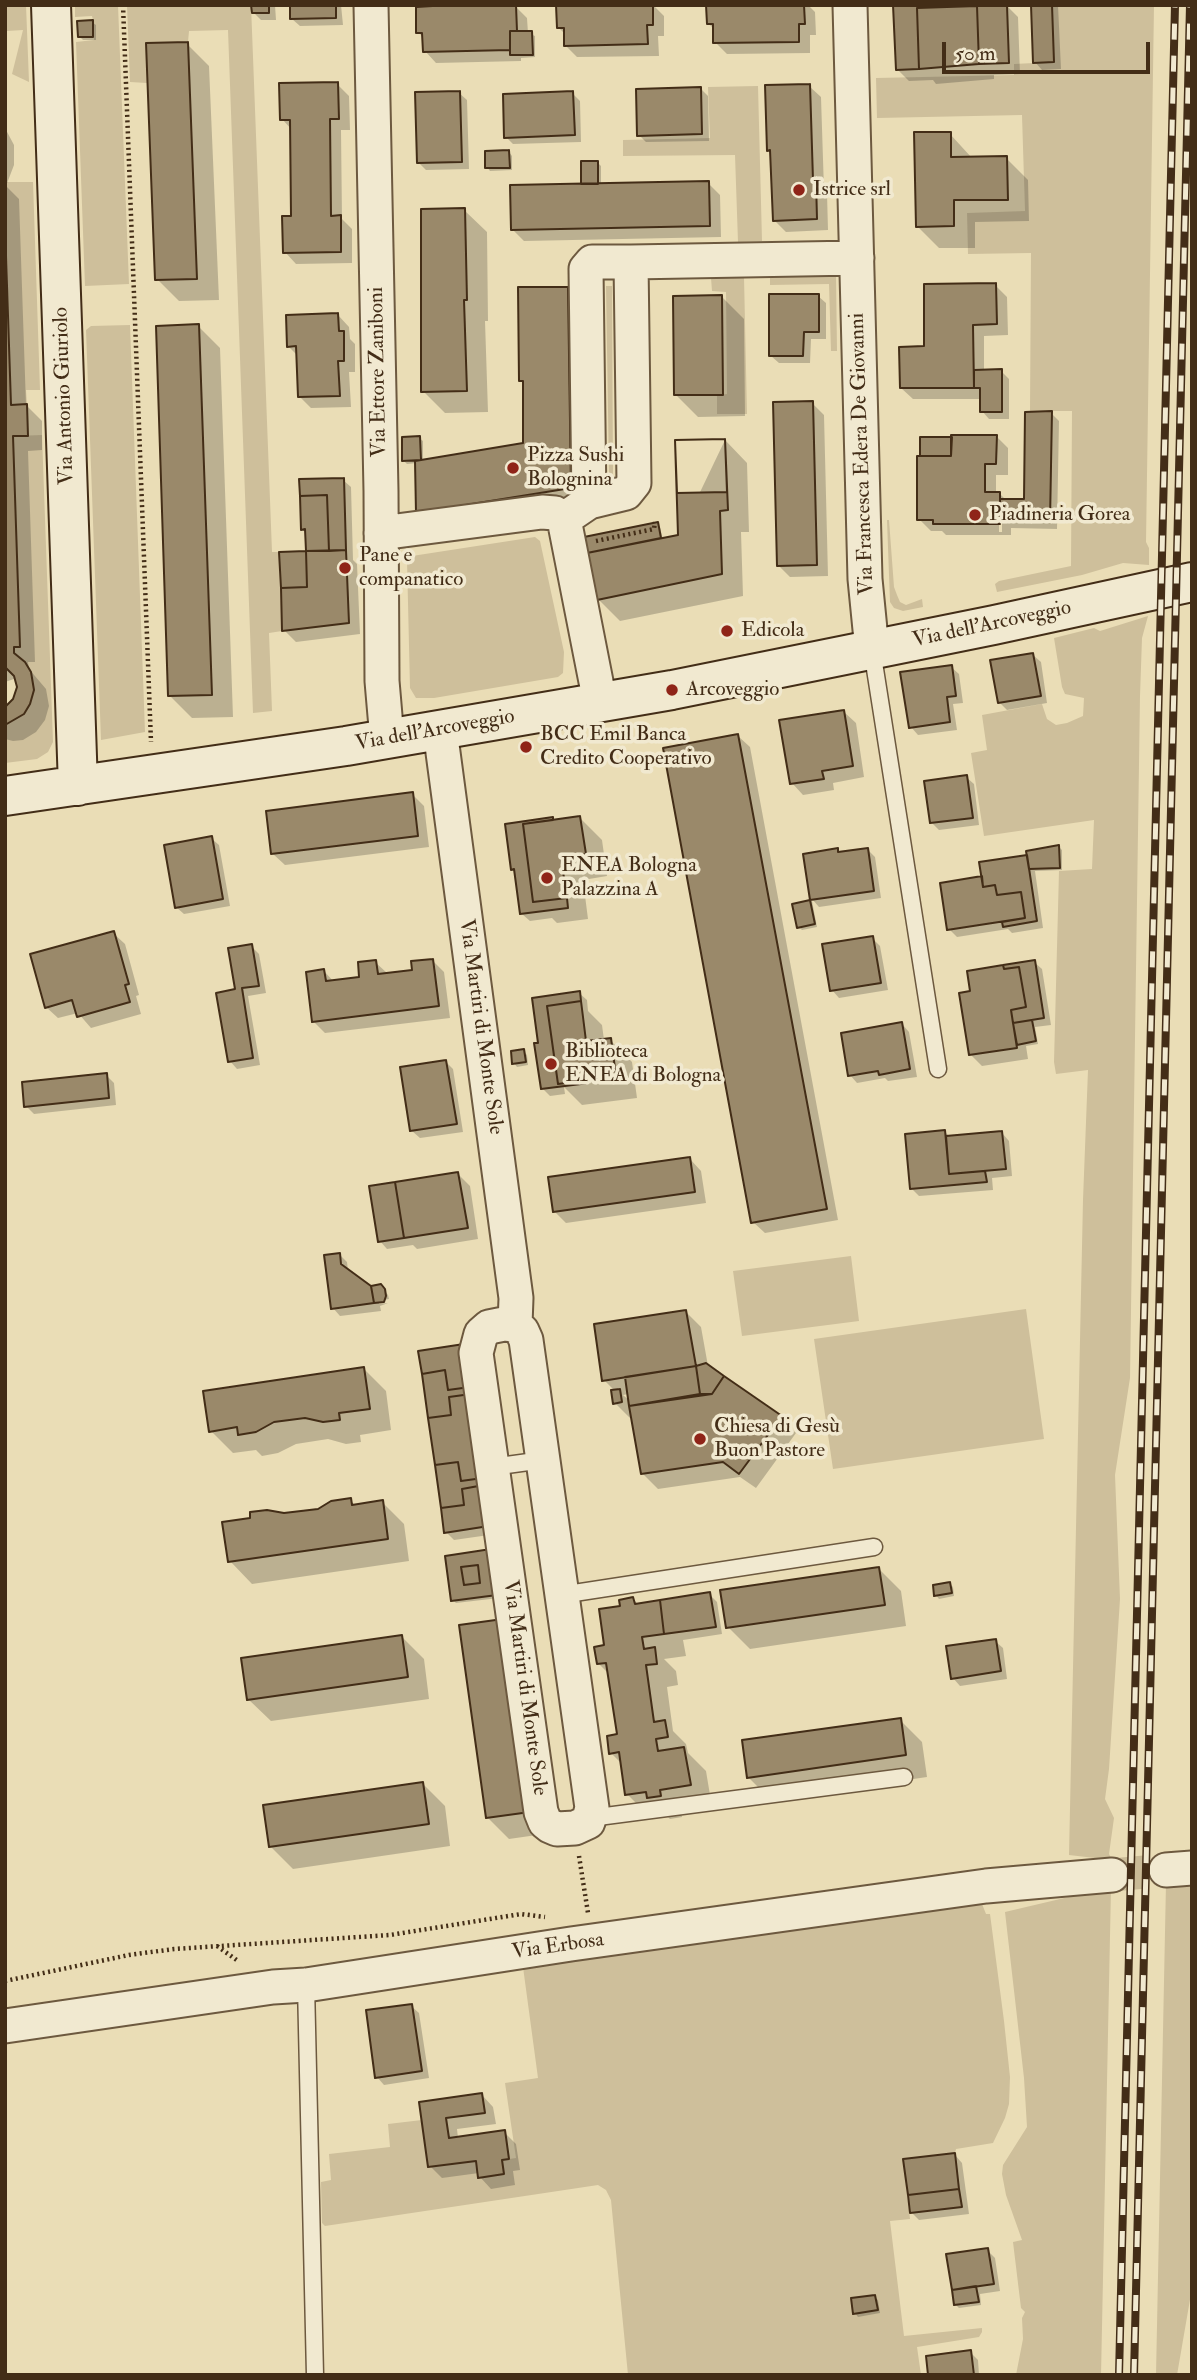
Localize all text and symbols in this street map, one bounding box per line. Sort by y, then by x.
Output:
scale bar [945,28,1153,72]
text: 50 m [955,40,996,67]
place label: Istrice srl [813,177,891,203]
marker: Istrice srl [791,182,807,198]
street label: Via Ettore Zaniboni [365,286,393,458]
street label: Via Antonio Giuriolo [49,307,81,485]
street label: Via Francesca Edera De Giovanni [845,312,881,596]
place label: Pizza Sushi Bolognina [527,443,624,493]
marker: Pizza Sushi Bolognina [505,460,521,476]
place label: Piadineria Gorea [989,502,1130,528]
marker: Piadineria Gorea [967,507,983,523]
place label: Pane e companatico [359,543,463,593]
marker: Pane e companatico [337,560,353,576]
street label: Via dell'Arcoveggio [911,596,1073,654]
place label: Edicola [741,618,804,644]
marker: Edicola [719,623,735,639]
place label: Arcoveggio [686,677,779,703]
marker: Arcoveggio [664,682,680,698]
street label: Via dell'Arcoveggio [353,705,517,757]
place label: BCC Emil Banca Credito Cooperativo [540,722,712,772]
marker: BCC Emil Banca Credito Cooperativo [518,739,534,755]
place label: ENEA Bologna Palazzina A [561,853,697,903]
marker: ENEA Bologna Palazzina A [539,870,555,886]
street label: Via Martiri di Monte Sole [452,918,508,1136]
place label: Biblioteca ENEA di Bologna [565,1039,721,1089]
marker: Biblioteca ENEA di Bologna [543,1056,559,1072]
place label: Chiesa di Gesù Buon Pastore [714,1414,840,1464]
marker: Chiesa di Gesù Buon Pastore [692,1431,708,1447]
street label: Via Martiri di Monte Sole [496,1579,552,1797]
street label: Via Erbosa [510,1928,606,1966]

